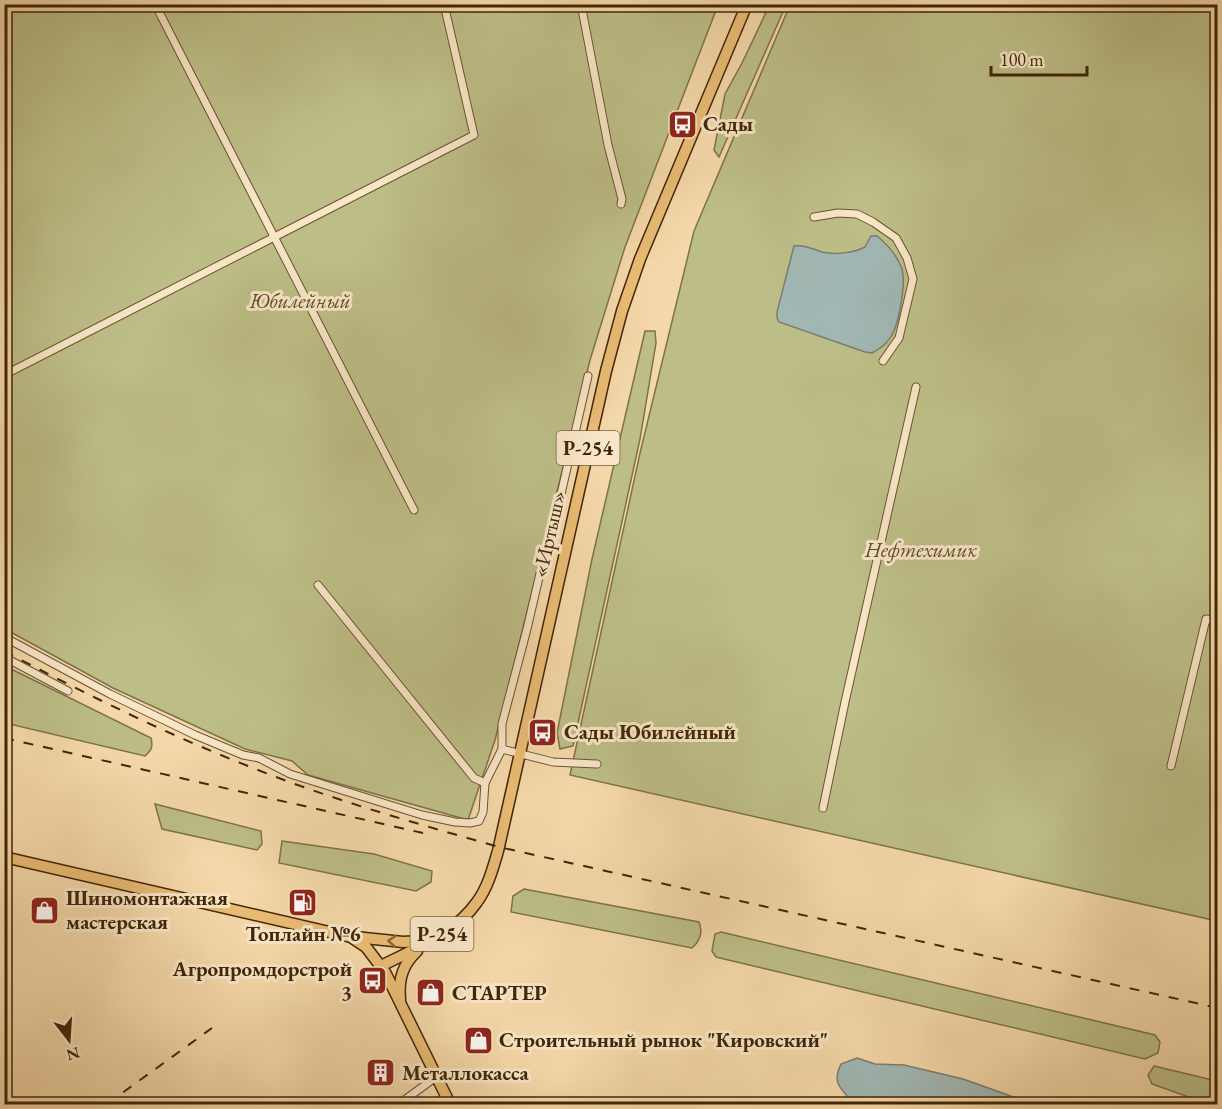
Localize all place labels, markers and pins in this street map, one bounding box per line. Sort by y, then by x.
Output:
bus stop icon: Сады [666,108,698,140]
place label: Сады [703,110,753,137]
bus stop icon: Сады Юбилейный [527,716,559,748]
place label: Сады Юбилейный [564,718,736,745]
place label: Шиномонтажная мастерская [66,884,228,935]
fuel station icon: Топлайн №6 [287,887,319,919]
shop icon: Шиномонтажная мастерская [29,894,61,926]
place label: Топлайн №6 [245,920,361,947]
place label: Агропромдорстрой 3 [172,955,352,1006]
bus stop icon: Агропромдорстрой 3 [357,965,389,997]
shop icon: СТАРТЕР [415,977,447,1009]
place label: СТАРТЕР [452,979,547,1006]
shop icon: Строительный рынок "Кировский" [462,1024,494,1056]
place label: Строительный рынок "Кировский" [499,1026,828,1053]
building icon: Металлокасса [365,1057,397,1089]
place label: Металлокасса [402,1059,529,1086]

